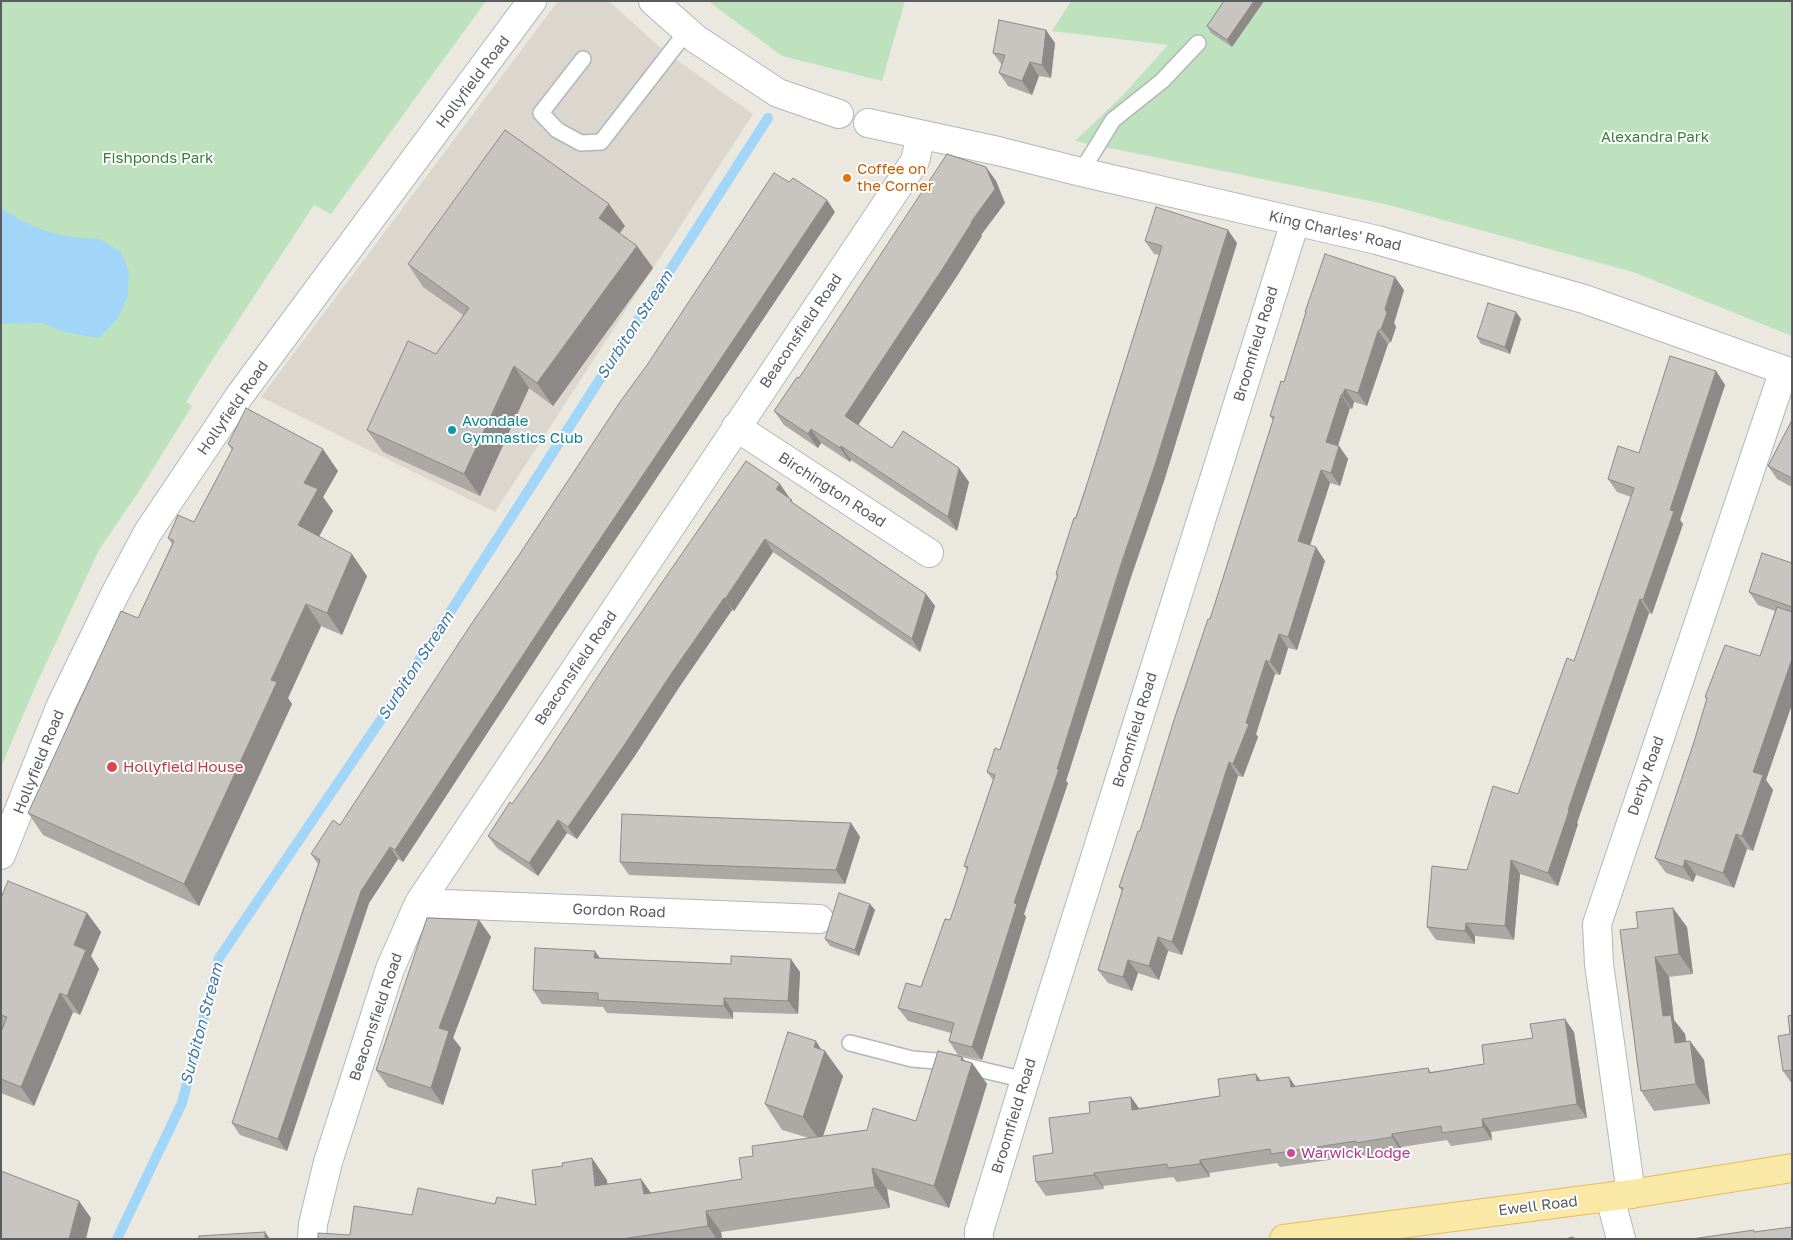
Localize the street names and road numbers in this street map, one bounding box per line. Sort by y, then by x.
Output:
street label: Hollyfield Road [432,32,514,132]
street label: King Charles' Road [1267,207,1403,255]
street label: Beaconsfield Road [756,270,846,392]
street label: Broomfield Road [1230,284,1282,404]
street label: Hollyfield Road [194,357,272,459]
street label: Birchington Road [775,449,889,531]
street label: Beaconsfield Road [531,607,621,729]
street label: Broomfield Road [1109,670,1161,790]
street label: Hollyfield Road [10,707,68,817]
street label: Derby Road [1624,734,1668,818]
street label: Gordon Road [572,900,666,922]
street label: Beaconsfield Road [346,951,406,1083]
street label: Broomfield Road [988,1056,1040,1176]
street label: Ewell Road [1497,1192,1579,1220]

